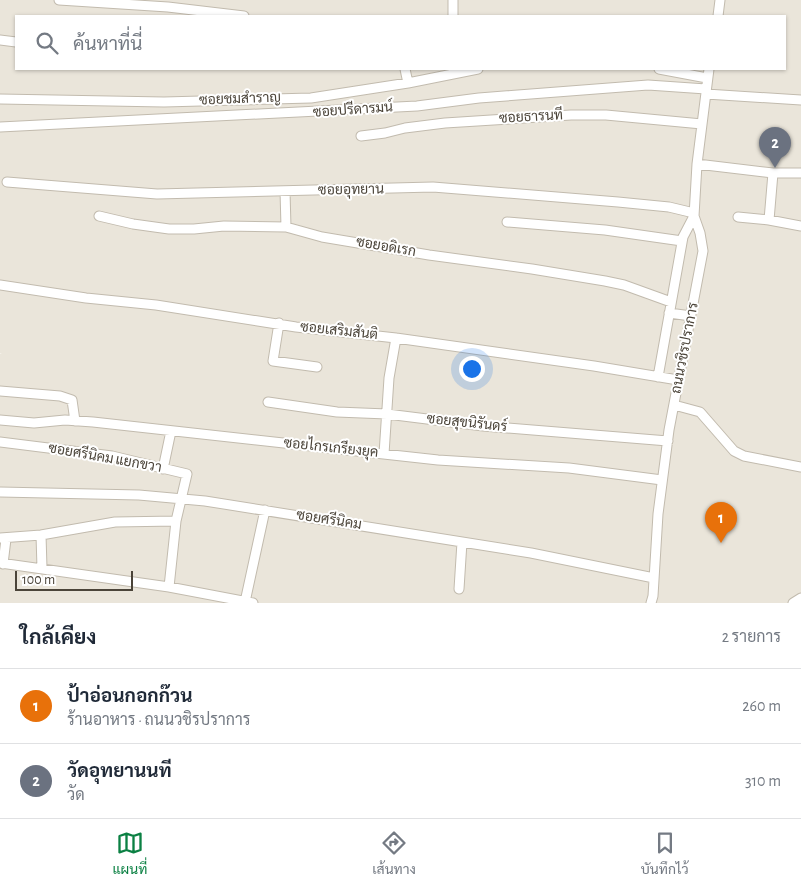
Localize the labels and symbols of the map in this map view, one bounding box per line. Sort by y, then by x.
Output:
street label: ซอยชมสำราญ [199,90,281,108]
street label: ซอยปรีดารมน์ [312,97,394,120]
street label: ซอยธารนที [498,105,563,126]
pin: 2 [759,127,791,168]
street label: ซอยอุทยาน [318,182,384,200]
street label: ซอยอดิเรก [355,233,417,259]
street label: ถนนวชิรปราการ [667,301,701,395]
street label: ซอยเสริมสันติ [299,318,379,342]
your location [459,356,485,382]
street label: ซอยสุขนิรันดร์ [426,409,509,436]
street label: ซอยไกรเกรียงยุค [283,433,379,462]
street label: ซอยศรีนิคม แยกขวา [47,438,163,475]
pin: 1 [705,502,737,543]
street label: ซอยศรีนิคม [295,505,363,532]
scale bar [15,568,132,591]

